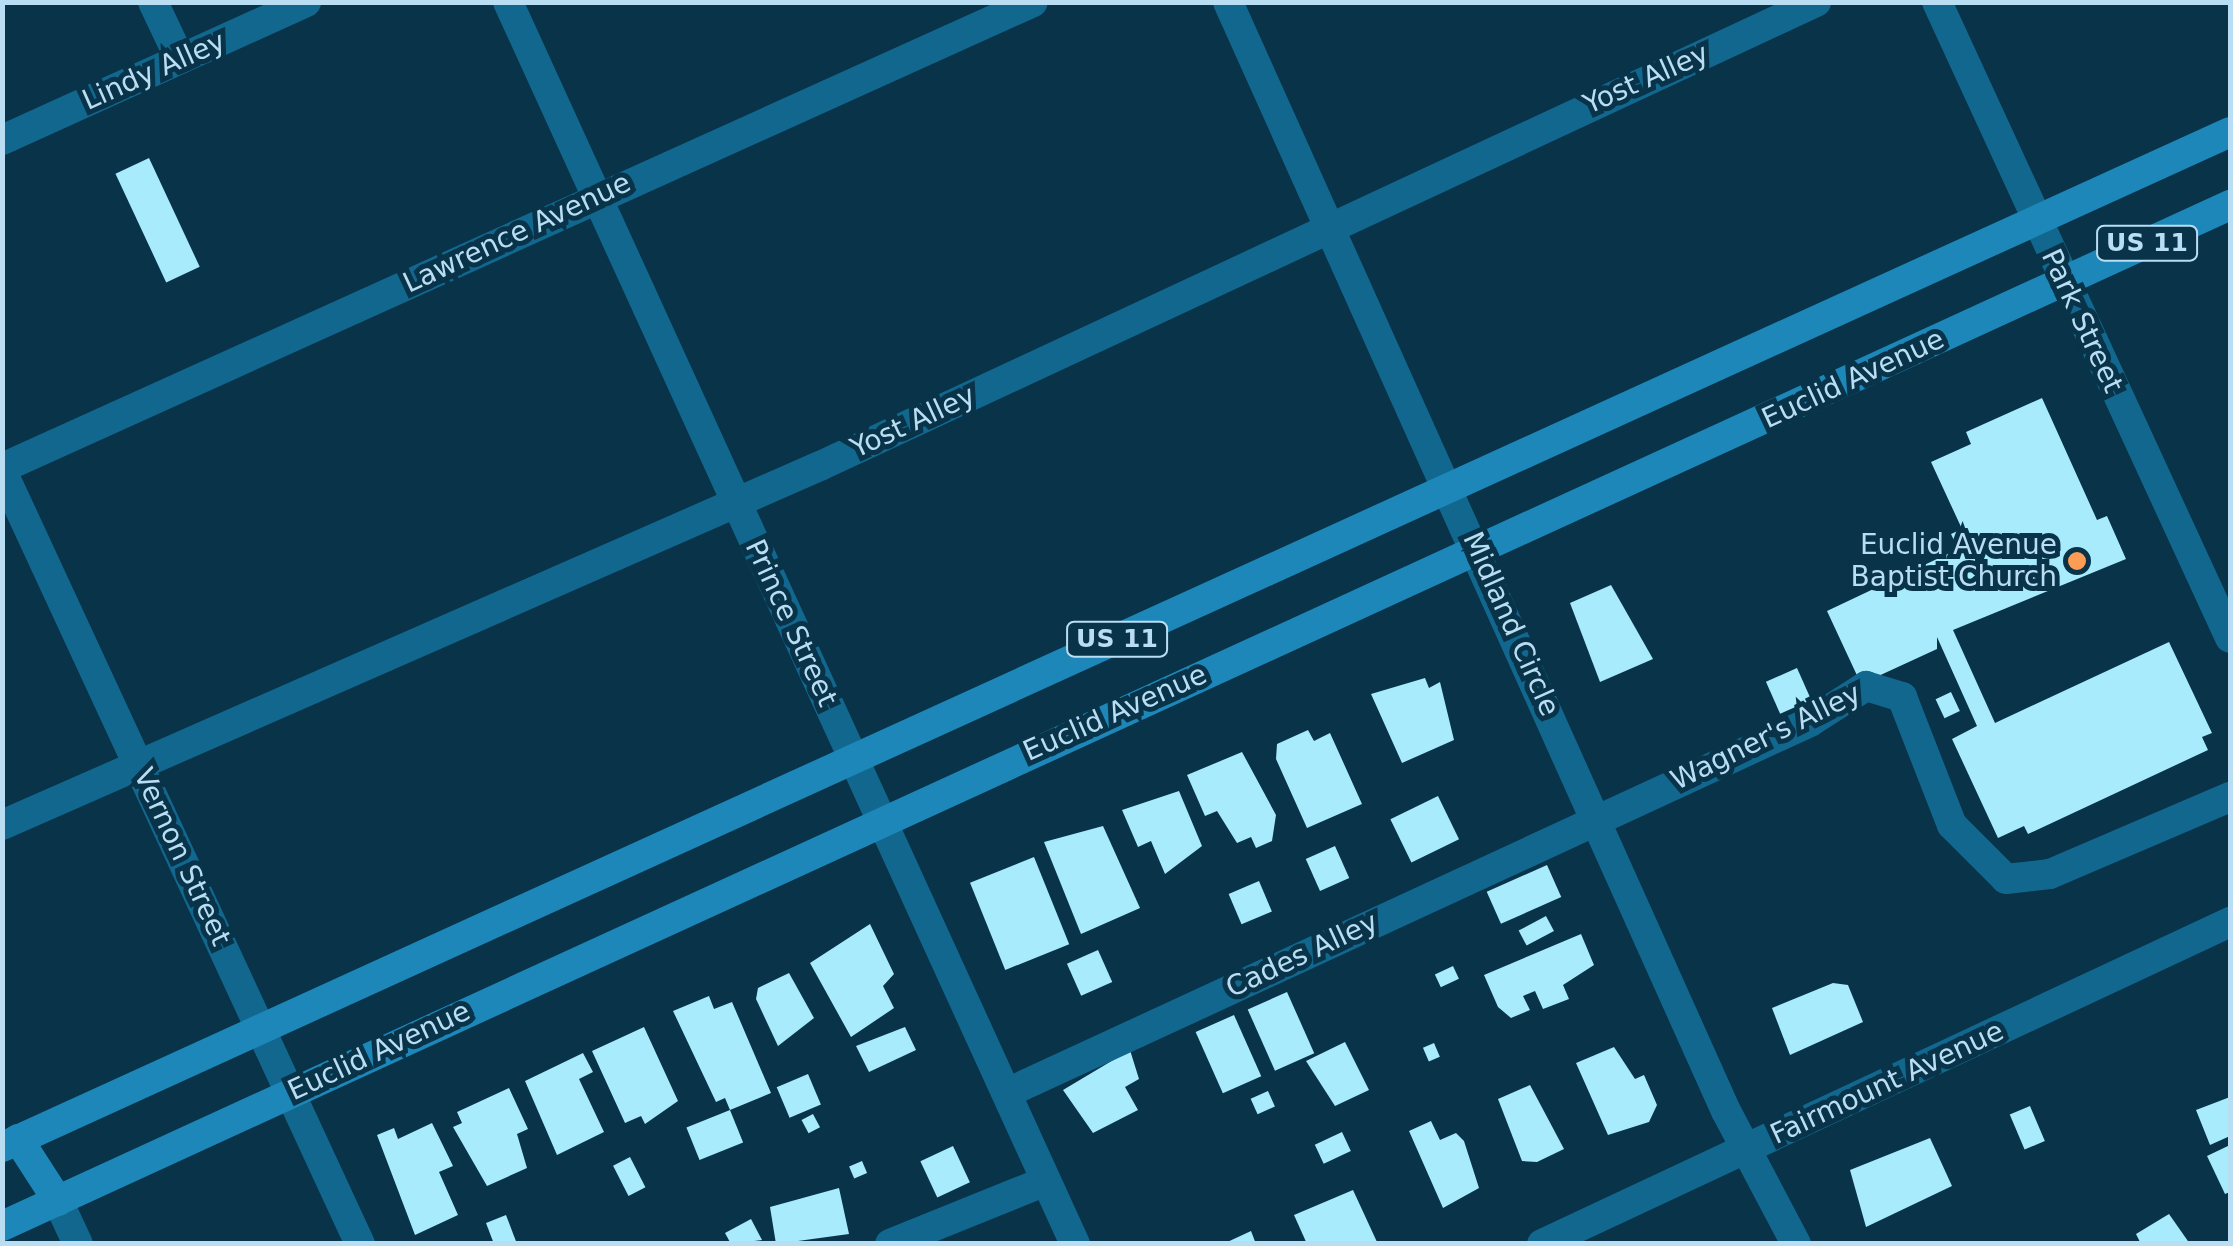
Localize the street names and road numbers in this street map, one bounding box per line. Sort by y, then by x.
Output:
street label: Lindy Alley [77,25,231,117]
street label: Yost Alley [1578,37,1714,121]
street label: Lawrence Avenue [398,166,636,300]
road number: US 11 [2094,223,2200,263]
street label: Park Street [2034,244,2130,398]
street label: Euclid Avenue [1757,322,1949,436]
street label: Yost Alley [845,379,981,465]
street label: Midland Circle [1455,527,1567,721]
street label: Prince Street [738,534,844,712]
road number: US 11 [1064,619,1170,659]
street label: Euclid Avenue [1018,658,1212,768]
street label: Wagner's Alley [1666,677,1866,797]
street label: Vernon Street [126,763,238,951]
street label: Cades Alley [1221,905,1383,1005]
street label: Euclid Avenue [283,994,475,1108]
street label: Fairmount Avenue [1765,1014,2009,1152]

